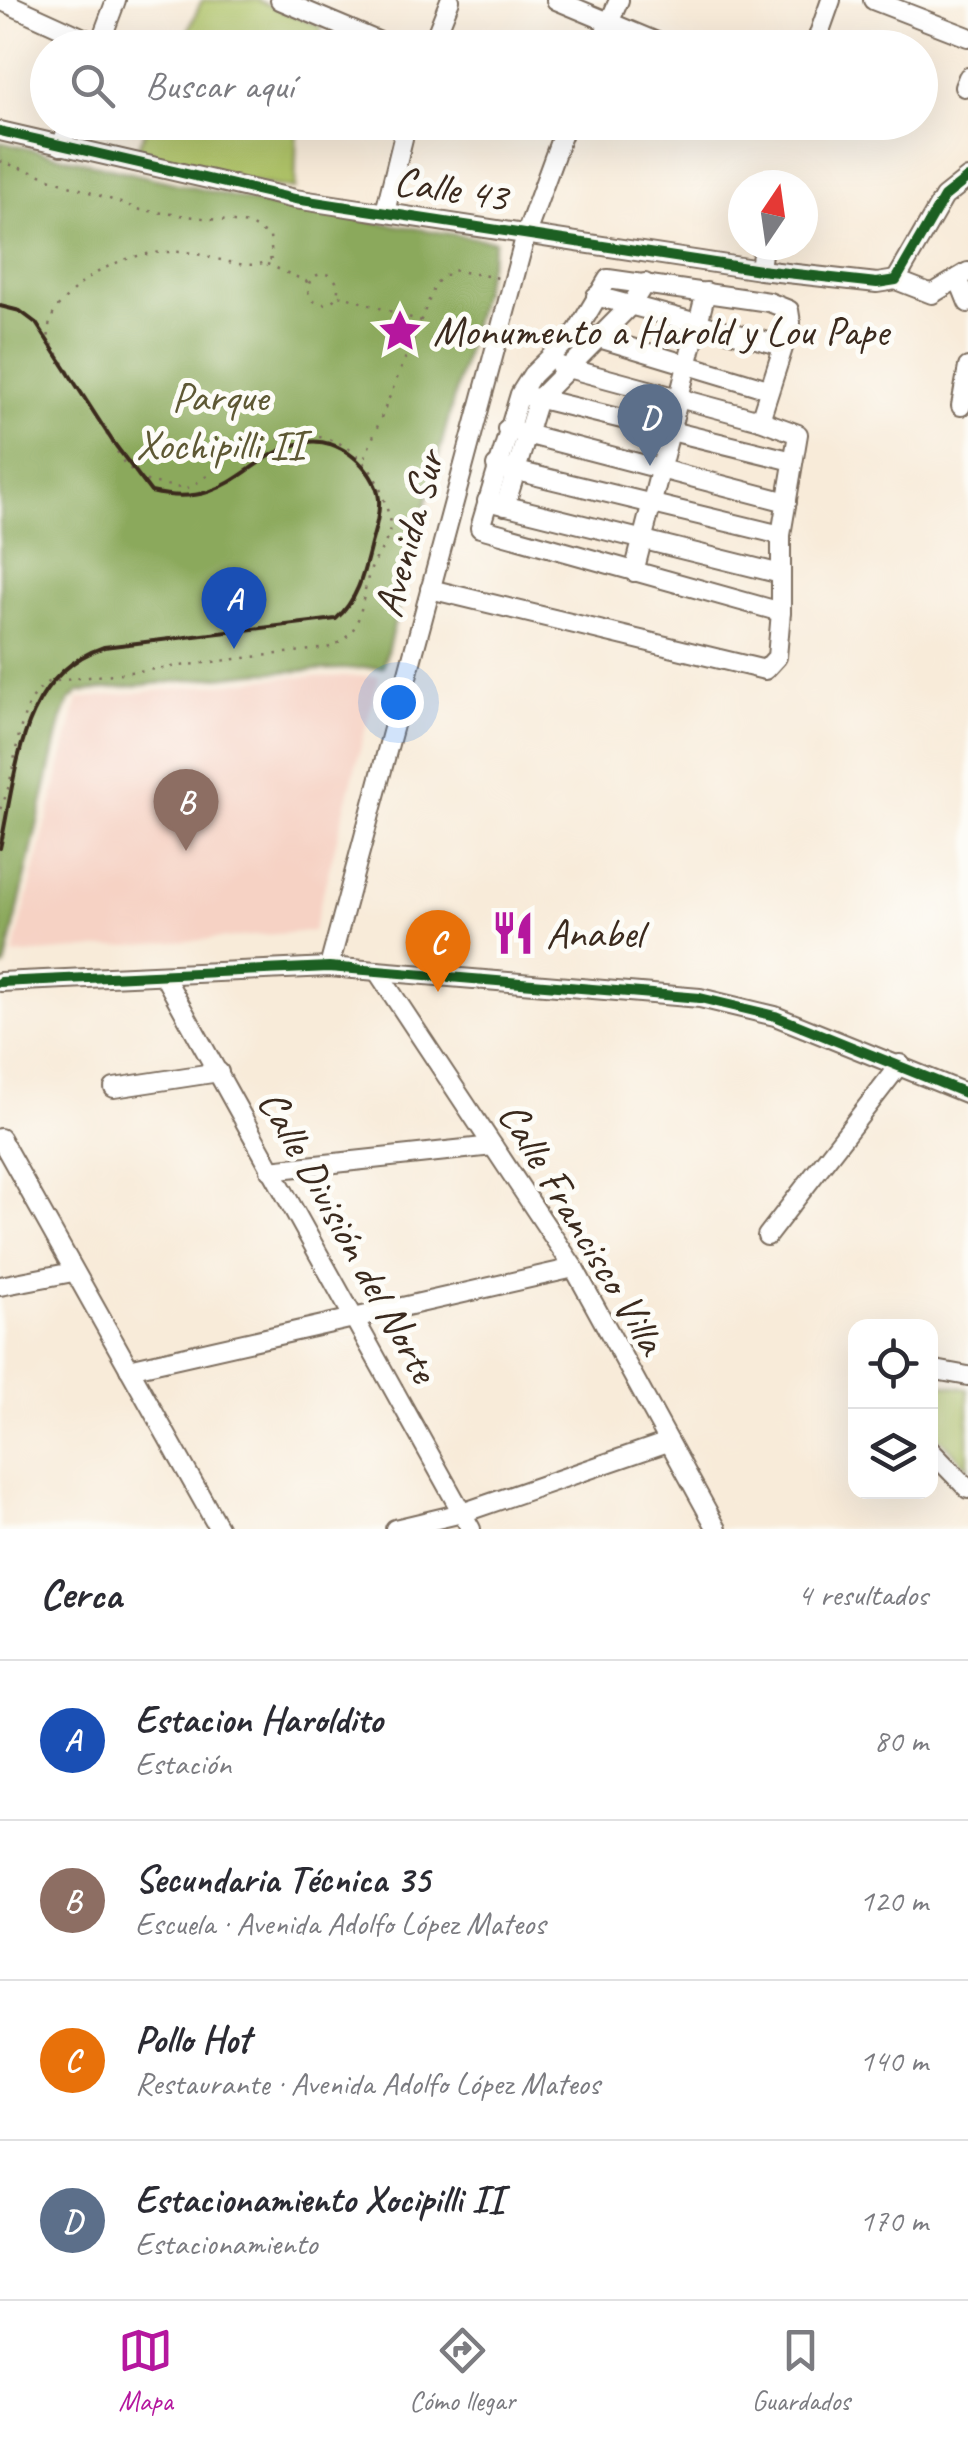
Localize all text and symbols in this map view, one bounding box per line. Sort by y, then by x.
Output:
search box [30,30,938,140]
icon: search [65,58,120,113]
text: Buscar aquí [145,62,294,109]
street label: Calle 43 [391,154,514,225]
north arrow [728,170,818,260]
place label: Monumento a Harold y Lou Pape [433,305,892,358]
place icon: Monumento a Harold y Lou Pape [376,307,424,355]
park label: Parque Xochipilli II [136,371,313,472]
pin: D [618,384,682,466]
street label: Avenida Sur [361,442,458,623]
pin: A [202,566,266,649]
your location [373,677,424,728]
pin: B [154,768,218,851]
place label: Anabel [546,907,650,960]
restaurant icon: Anabel [489,909,537,957]
pin: C [406,910,470,992]
street label: Calle División del Norte [246,1080,451,1394]
street label: Calle Francisco Villa [486,1092,679,1366]
map controls [848,1319,938,1499]
button: locate [848,1319,938,1409]
button: layers [848,1409,938,1499]
text: Cerca [40,1568,122,1621]
text: 4 resultados [797,1574,928,1615]
text: Estacion Haroldito [135,1696,383,1743]
text: A [64,1720,81,1761]
text: 80 m [874,1720,928,1761]
text: Estación [135,1743,231,1784]
text: Secundaria Técnica 35 [135,1856,430,1903]
text: B [64,1880,81,1921]
text: 120 m [859,1880,928,1921]
text: Escuela · Avenida Adolfo López Mateos [135,1903,545,1944]
text: Pollo Hot [135,2016,250,2063]
text: C [65,2040,80,2081]
text: 140 m [859,2040,928,2081]
text: Restaurante · Avenida Adolfo López Mateos [135,2063,600,2104]
text: Estacionamiento Xocipilli II [135,2176,503,2223]
text: D [63,2200,82,2241]
text: 170 m [859,2200,928,2241]
text: Estacionamiento [135,2223,317,2264]
tab: Mapa [118,2323,173,2418]
tab: Cómo llegar [409,2323,515,2418]
tab: Guardados [752,2323,850,2418]

